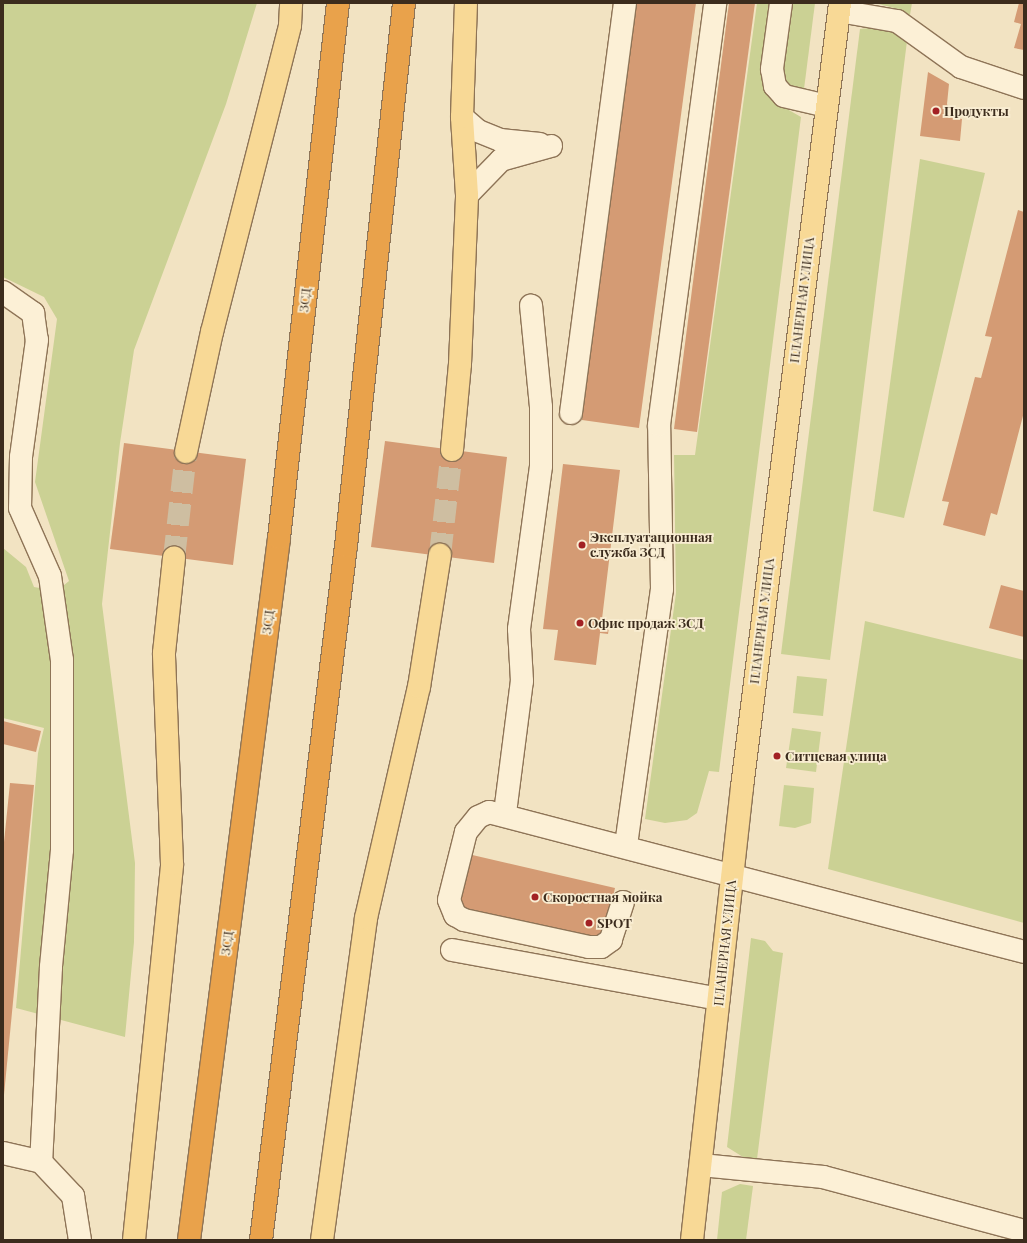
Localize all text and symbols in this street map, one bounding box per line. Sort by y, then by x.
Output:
place label: Продукты [944,103,1009,119]
marker: Продукты [931,106,941,116]
street label: ПЛАНЕРНАЯ УЛИЦА [787,236,817,364]
street label: ЗСД [296,287,314,313]
place label: Эксплуатационная служба ЗСД [590,530,712,561]
marker: Эксплуатационная служба ЗСД [577,540,587,550]
street label: ПЛАНЕРНАЯ УЛИЦА [747,557,777,685]
street label: ЗСД [259,609,277,635]
place label: Офис продаж ЗСД [588,615,704,631]
marker: Офис продаж ЗСД [575,618,585,628]
place label: Ситцевая улица [785,748,887,764]
marker: Ситцевая улица [772,751,782,761]
street label: ПЛАНЕРНАЯ УЛИЦА [711,879,739,1007]
place label: Скоростная мойка [543,889,662,905]
marker: Скоростная мойка [530,892,540,902]
place label: SPOT [597,915,632,931]
marker: SPOT [584,918,594,928]
street label: ЗСД [218,930,236,956]

